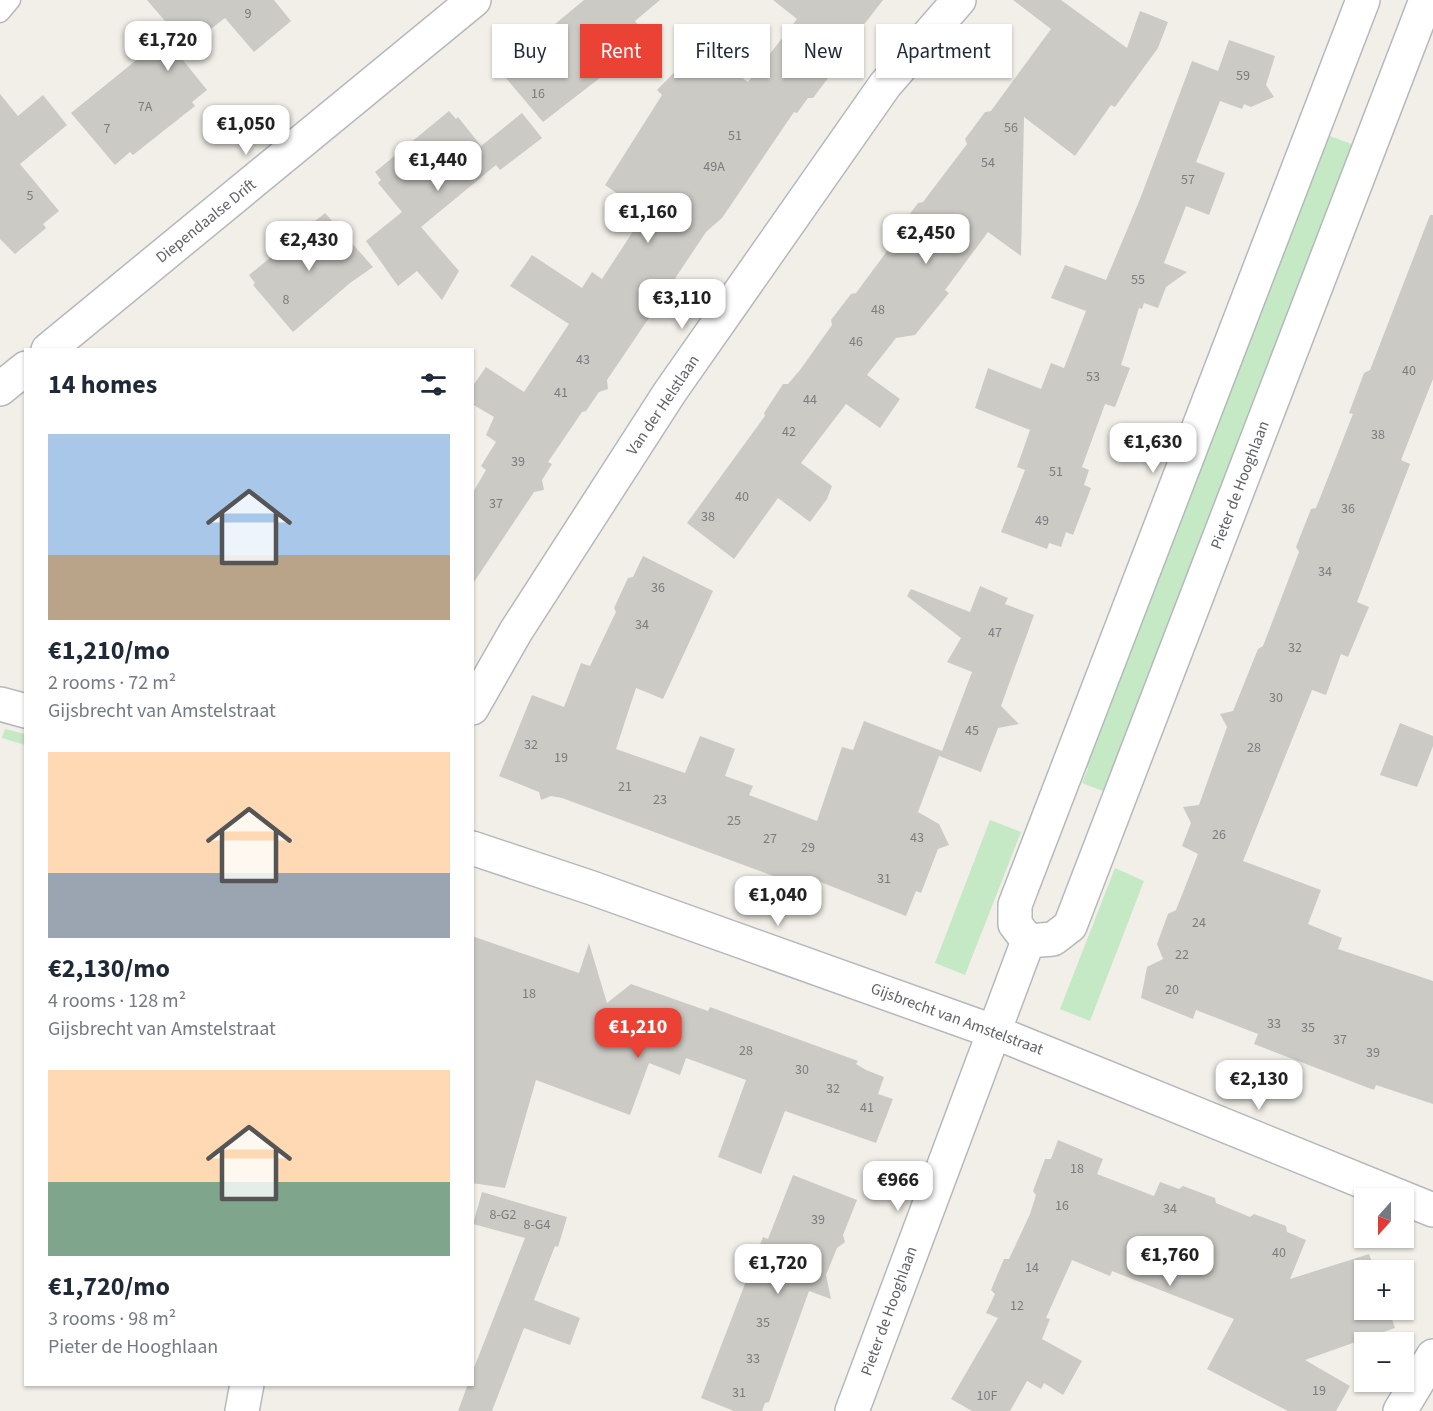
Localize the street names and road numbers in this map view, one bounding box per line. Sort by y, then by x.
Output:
street label: Diependaalse Drift [151,173,261,268]
street label: Van der Helstlaan [621,350,705,460]
street label: Pieter de Hooghlaan [1205,417,1275,553]
street label: Gijsbrecht van Amstelstraat [868,977,1047,1061]
street label: Pieter de Hooghlaan [855,1243,923,1379]

